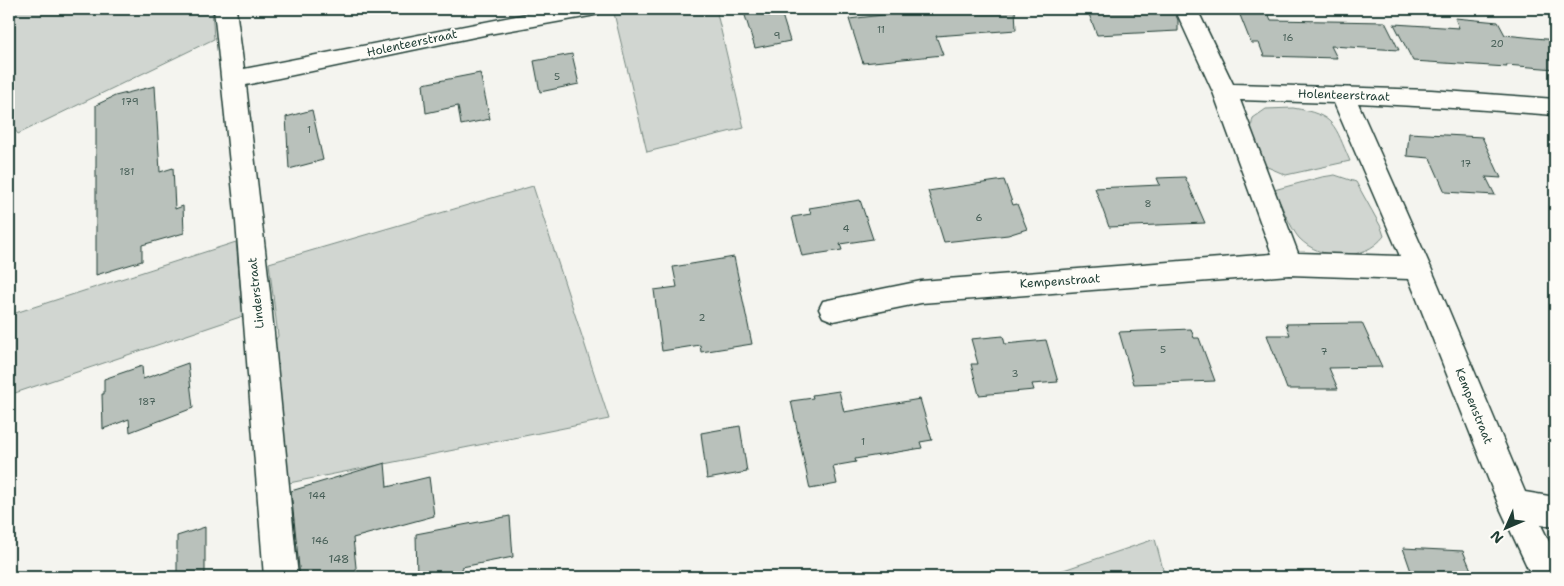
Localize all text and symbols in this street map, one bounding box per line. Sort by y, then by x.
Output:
house number: 11 [877,23,885,36]
street label: Holenteerstraat [365,26,459,60]
house number: 9 [774,29,781,42]
house number: 16 [1283,31,1293,44]
house number: 20 [1490,37,1504,50]
house number: 5 [554,70,560,83]
street label: Holenteerstraat [1298,85,1390,105]
house number: 179 [121,95,139,108]
house number: 1 [307,123,311,136]
house number: 17 [1461,157,1471,170]
house number: 181 [120,165,134,178]
house number: 8 [1145,197,1152,210]
house number: 6 [976,211,983,224]
house number: 4 [843,222,850,235]
street label: Linderstraat [244,257,268,329]
street label: Kempenstraat [1019,270,1101,292]
house number: 2 [699,311,706,324]
house number: 5 [1160,343,1166,356]
house number: 7 [1321,345,1328,358]
street label: Kempenstraat [1451,366,1497,446]
house number: 3 [1012,367,1019,380]
house number: 187 [138,395,156,408]
house number: 1 [861,435,865,448]
house number: 144 [308,489,326,502]
north arrow [1482,504,1532,554]
text: N [1487,527,1507,547]
house number: 146 [311,534,329,547]
house number: 148 [329,551,349,567]

